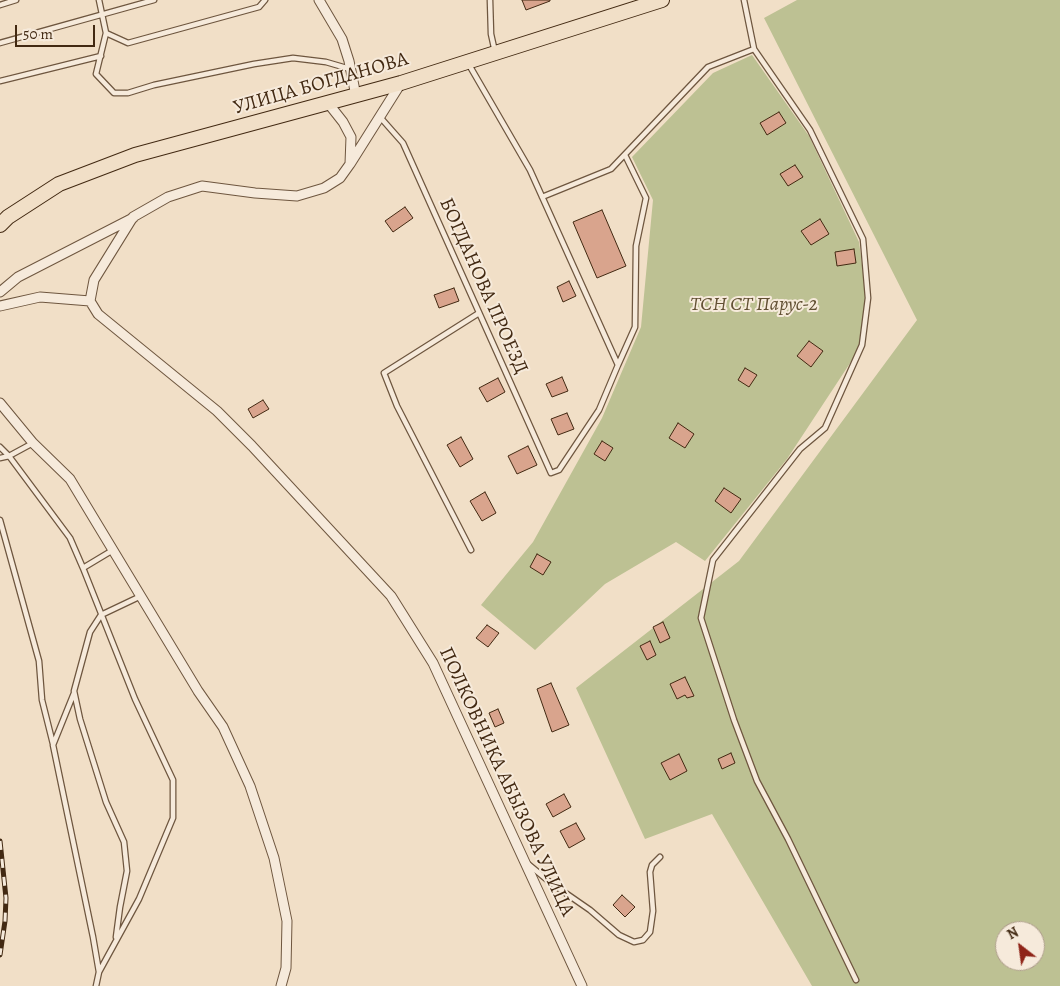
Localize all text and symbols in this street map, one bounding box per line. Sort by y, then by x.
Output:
scale bar [18,15,98,47]
text: 50 m [23,24,53,44]
street label: УЛИЦА БОГДАНОВА [231,48,411,120]
street label: БОГДАНОВА ПРОЕЗД [433,194,533,378]
park label: ТСН СТ Парус-2 [690,293,818,317]
street label: ПОЛКОВНИКА АБЫЗОВА УЛИЦА [433,644,579,920]
north arrow [995,921,1045,971]
text: N [1004,923,1022,944]

